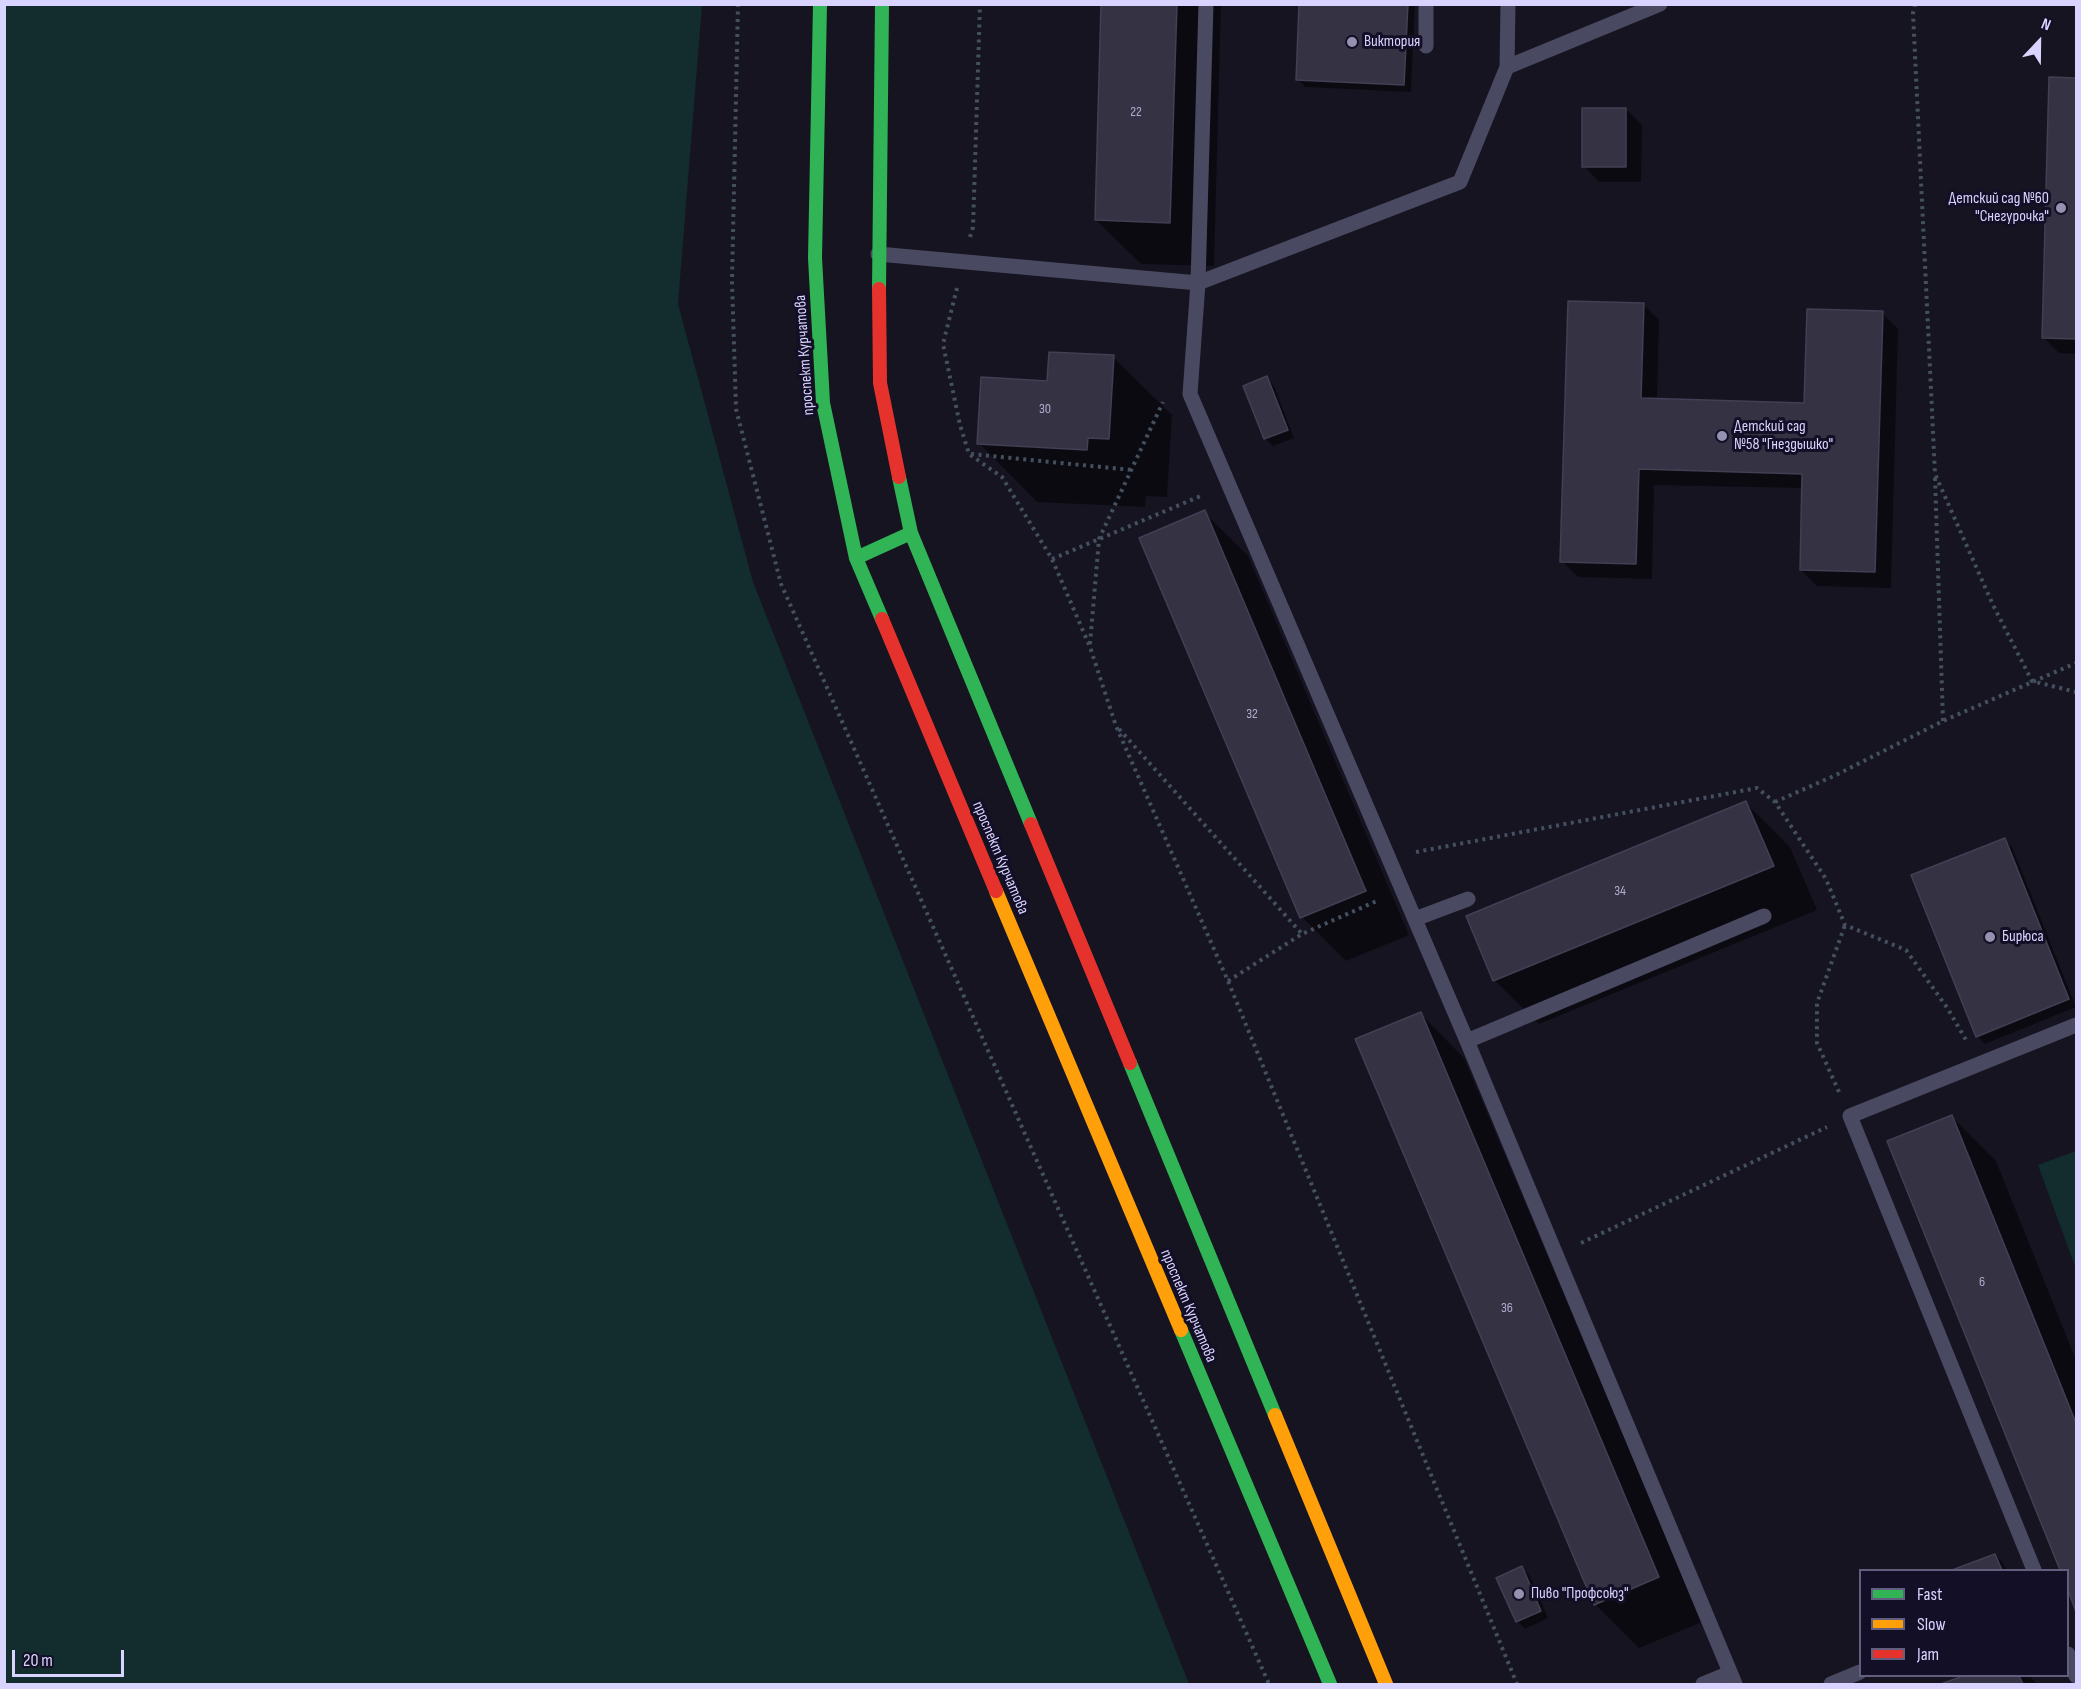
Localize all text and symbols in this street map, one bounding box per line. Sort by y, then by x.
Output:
north arrow [2009,12,2069,72]
text: N [2038,14,2053,35]
place label: Виктория [1364,32,1420,52]
marker: Виктория [1345,35,1359,49]
house number: 22 [1130,104,1142,120]
place label: Детский сад №60 "Снегурочка" [1949,189,2049,227]
marker: Детский сад №60 "Снегурочка" [2054,201,2068,215]
street label: проспект Курчатова [791,294,819,416]
house number: 30 [1039,401,1051,417]
place label: Детский сад №58 "Гнездышко" [1734,417,1833,455]
marker: Детский сад №58 "Гнездышко" [1715,429,1729,443]
house number: 32 [1246,706,1258,722]
street label: проспект Курчатова [968,799,1032,917]
house number: 34 [1614,883,1626,899]
place label: Бирюса [2002,927,2044,947]
marker: Бирюса [1983,930,1997,944]
street label: проспект Курчатова [1156,1247,1220,1365]
house number: 6 [1979,1274,1985,1290]
house number: 36 [1501,1300,1513,1316]
legend [1859,1569,2069,1677]
place label: Пиво "Профсоюз" [1531,1584,1629,1604]
text: Fast [1917,1584,1942,1605]
marker: Пиво "Профсоюз" [1512,1587,1526,1601]
text: Slow [1917,1614,1946,1635]
scale bar [15,1638,128,1676]
text: Jam [1917,1644,1939,1665]
text: 20 m [23,1650,53,1671]

